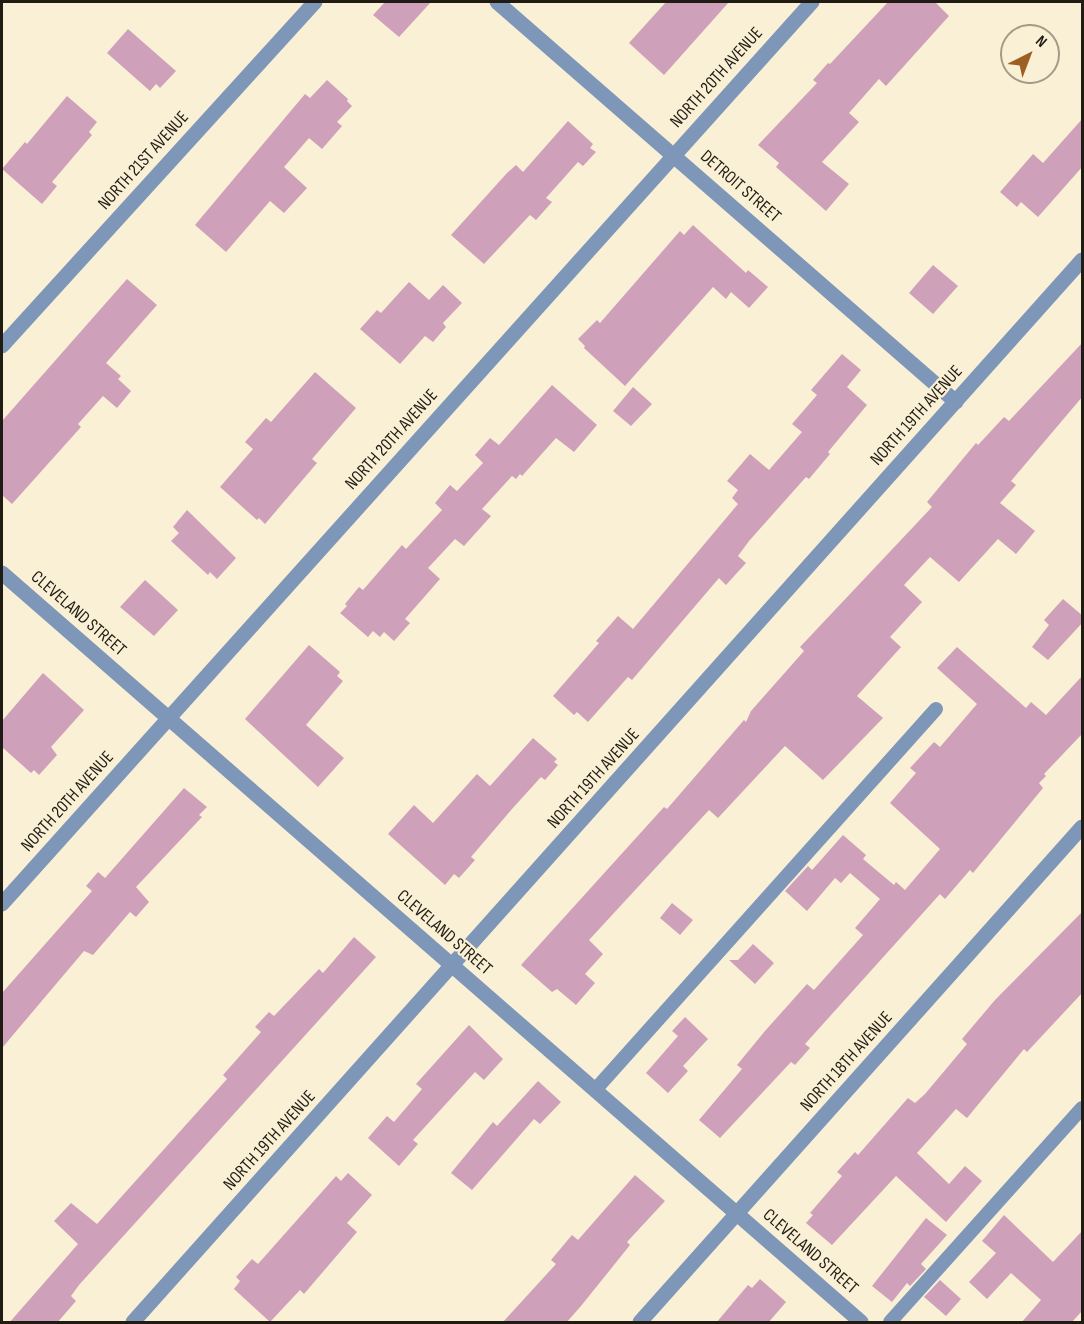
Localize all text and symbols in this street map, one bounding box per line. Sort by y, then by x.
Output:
street label: NORTH 20TH AVENUE [666,23,768,133]
north arrow [1000,24,1060,84]
text: N [1032,32,1051,52]
street label: NORTH 21ST AVENUE [94,107,194,215]
street label: DETROIT STREET [695,146,785,228]
street label: NORTH 19TH AVENUE [866,362,968,470]
street label: NORTH 20TH AVENUE [341,385,443,495]
street label: CLEVELAND STREET [26,567,130,661]
street label: NORTH 19TH AVENUE [543,725,645,833]
street label: NORTH 20TH AVENUE [17,747,119,857]
street label: CLEVELAND STREET [392,886,496,980]
street label: NORTH 18TH AVENUE [796,1008,898,1116]
street label: NORTH 19TH AVENUE [219,1087,321,1195]
street label: CLEVELAND STREET [758,1205,862,1299]

